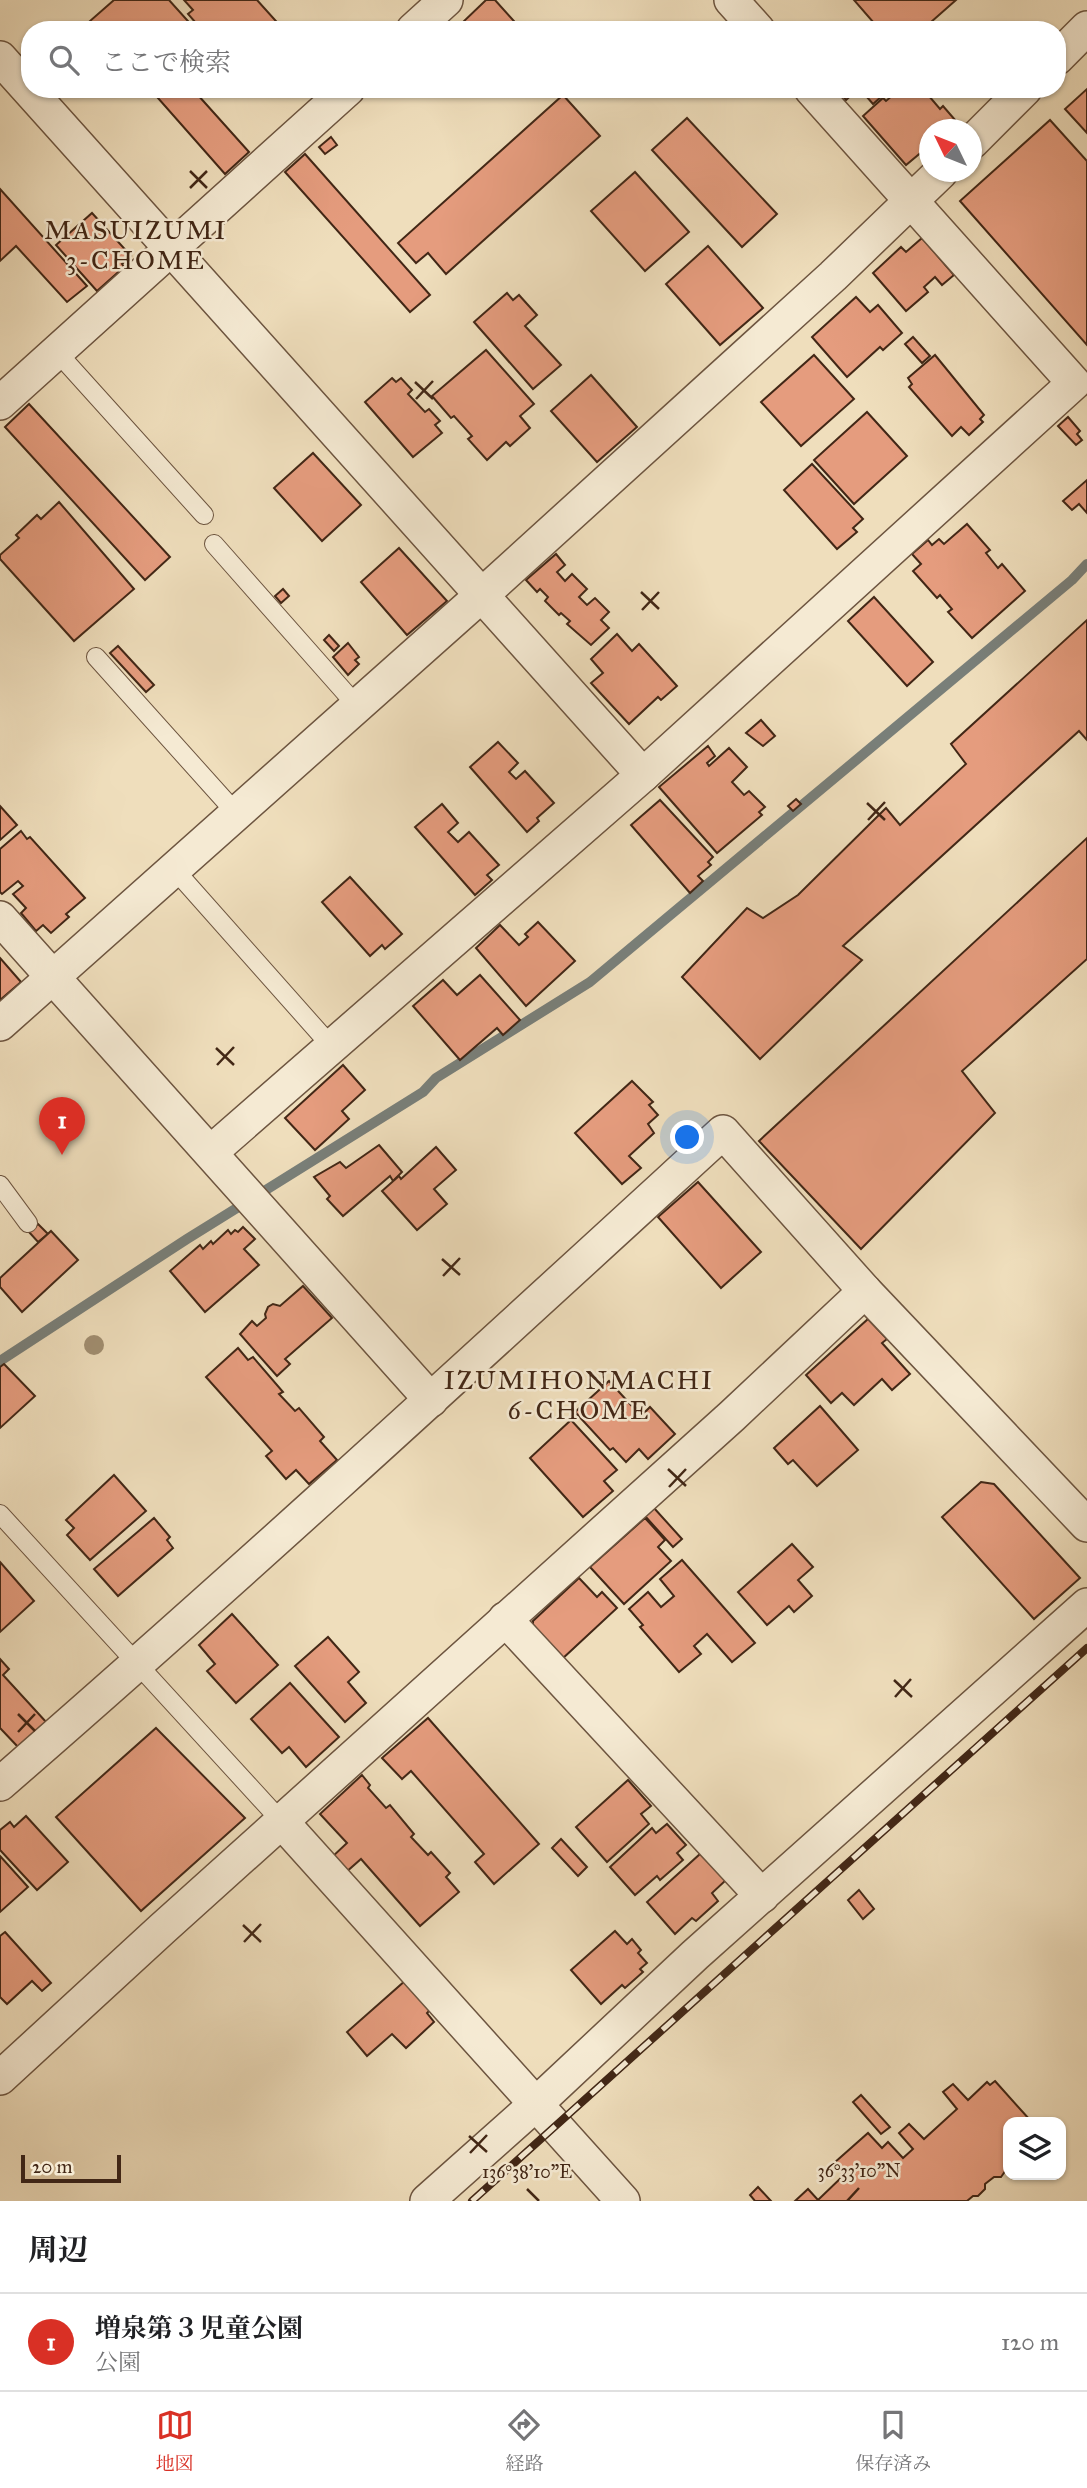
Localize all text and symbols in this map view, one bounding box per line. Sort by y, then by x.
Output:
search box [21,21,1066,98]
icon: search [45,41,83,79]
text: ここで検索 [101,46,231,78]
north arrow [919,119,982,182]
district label: MASUIZUMI 3-CHOME [44,214,228,276]
pin: 1 [39,1097,85,1155]
your location [670,1120,704,1154]
district label: IZUMIHONMACHI 6-CHOME [444,1364,714,1426]
map controls [1003,2117,1066,2180]
button: layers [1003,2117,1066,2180]
scale bar [21,2152,121,2184]
text: 20 m [32,2155,73,2178]
text: 36°33'10"N [818,2160,900,2182]
text: 136°38'10"E [482,2161,572,2183]
text: 周辺 [28,2232,88,2268]
text: 増泉第３児童公園 [95,2312,303,2344]
text: 1 [46,2328,56,2356]
text: 120 m [1001,2328,1059,2356]
text: 公園 [95,2348,141,2376]
tab: 地図 [156,2406,194,2475]
tab: 経路 [505,2406,543,2475]
tab: 保存済み [855,2406,931,2475]

